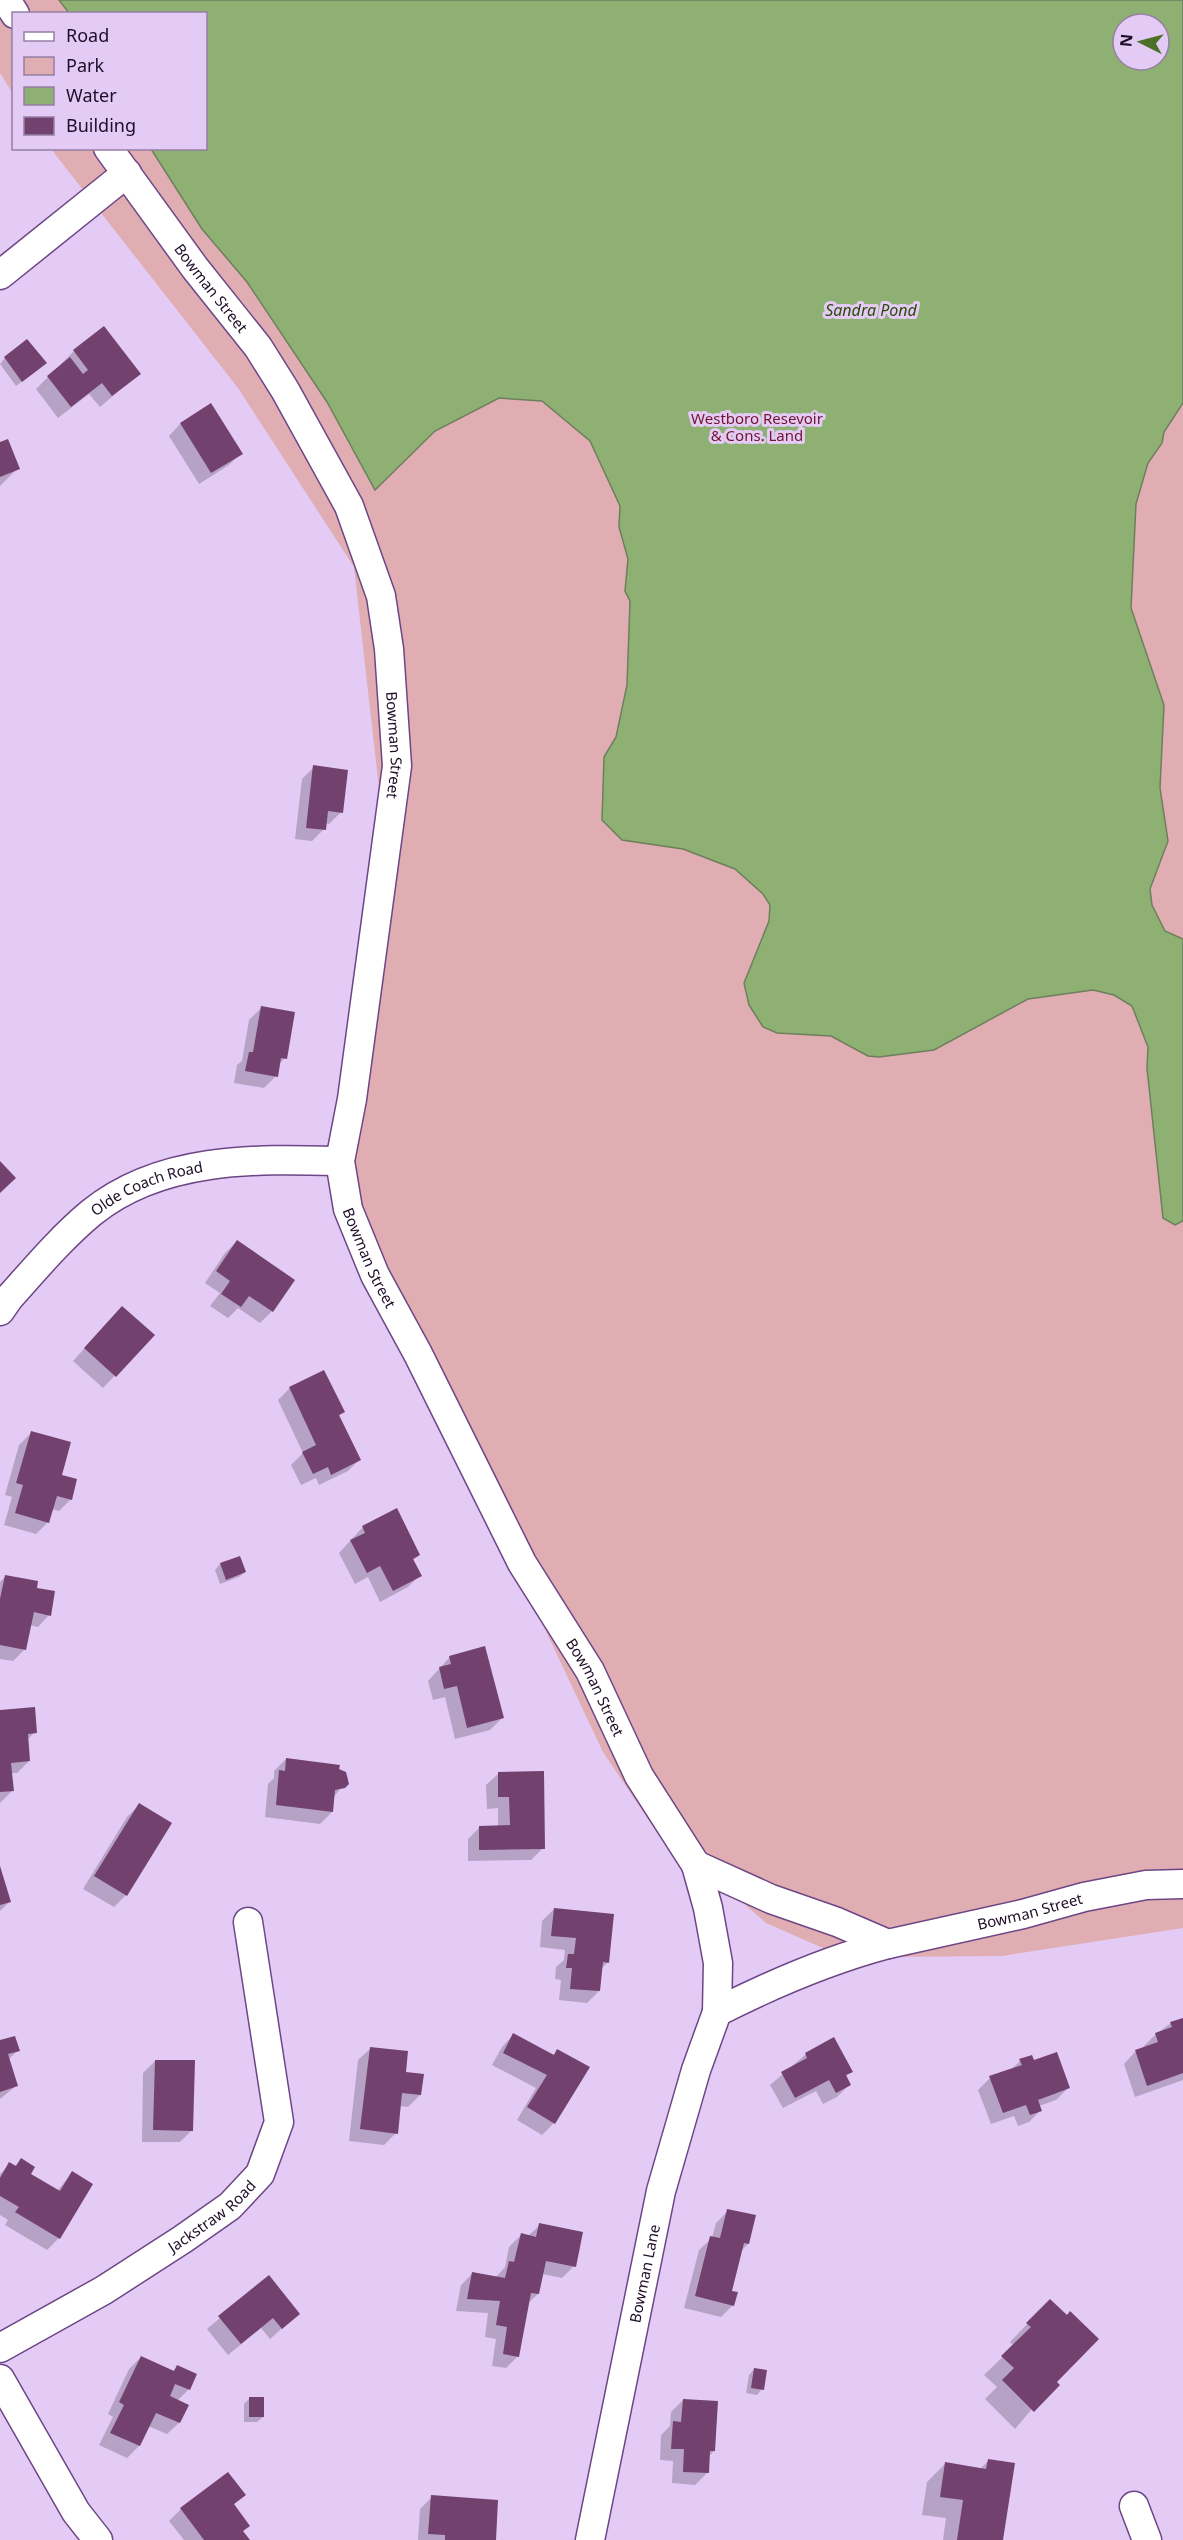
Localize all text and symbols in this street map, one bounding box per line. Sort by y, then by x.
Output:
legend [12,12,207,150]
north arrow [1111,12,1171,72]
text: Road [66,23,109,47]
text: N [1114,33,1138,48]
text: Park [66,53,104,77]
text: Water [66,83,117,107]
text: Building [66,113,136,137]
street label: Bowman Street [170,239,253,337]
water label: Sandra Pond [825,299,918,321]
park label: Westboro Resevoir & Cons. Land [691,408,823,445]
street label: Bowman Street [382,691,407,801]
street label: Olde Coach Road [86,1156,204,1220]
street label: Bowman Street [338,1205,401,1312]
street label: Bowman Street [562,1634,629,1740]
street label: Bowman Street [975,1888,1085,1934]
street label: Jackstraw Road [162,2175,260,2257]
street label: Bowman Lane [624,2222,664,2324]

